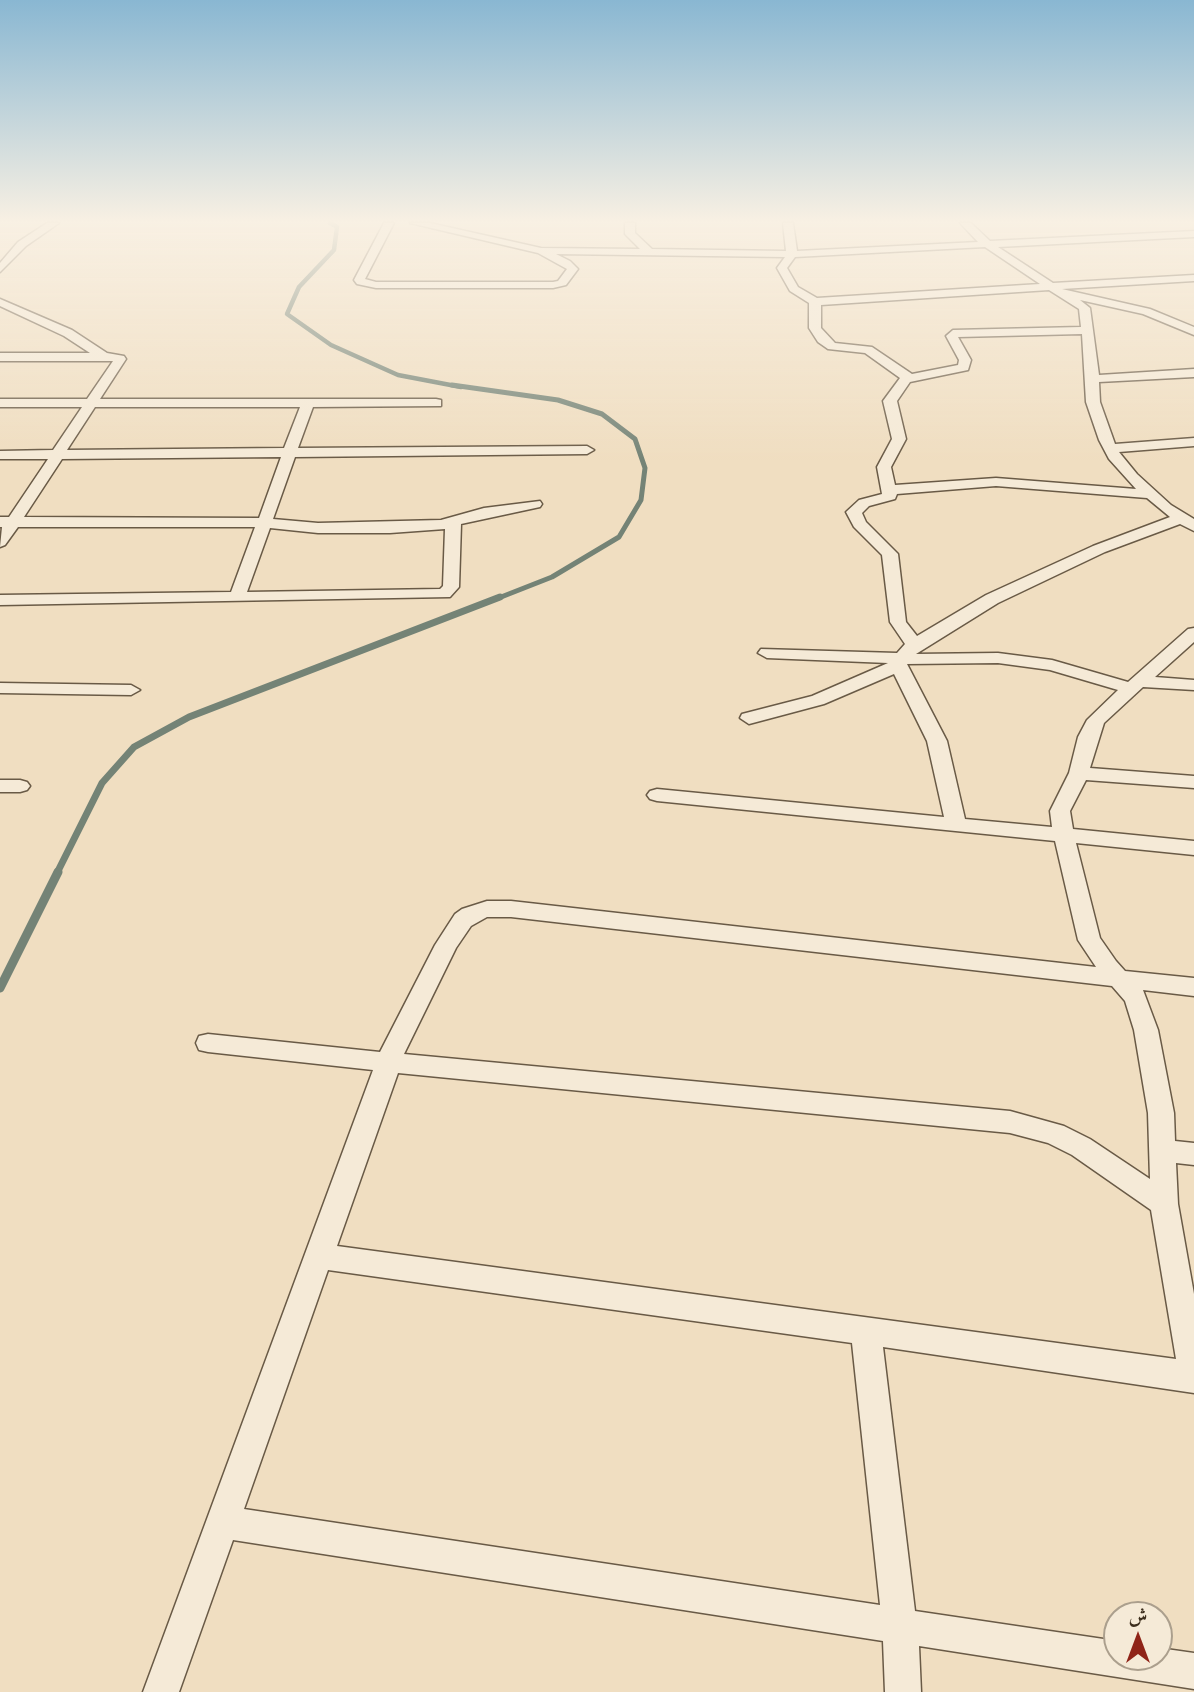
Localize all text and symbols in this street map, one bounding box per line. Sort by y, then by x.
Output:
north arrow [1103,1601,1173,1671]
text: ش [1129,1604,1147,1630]

